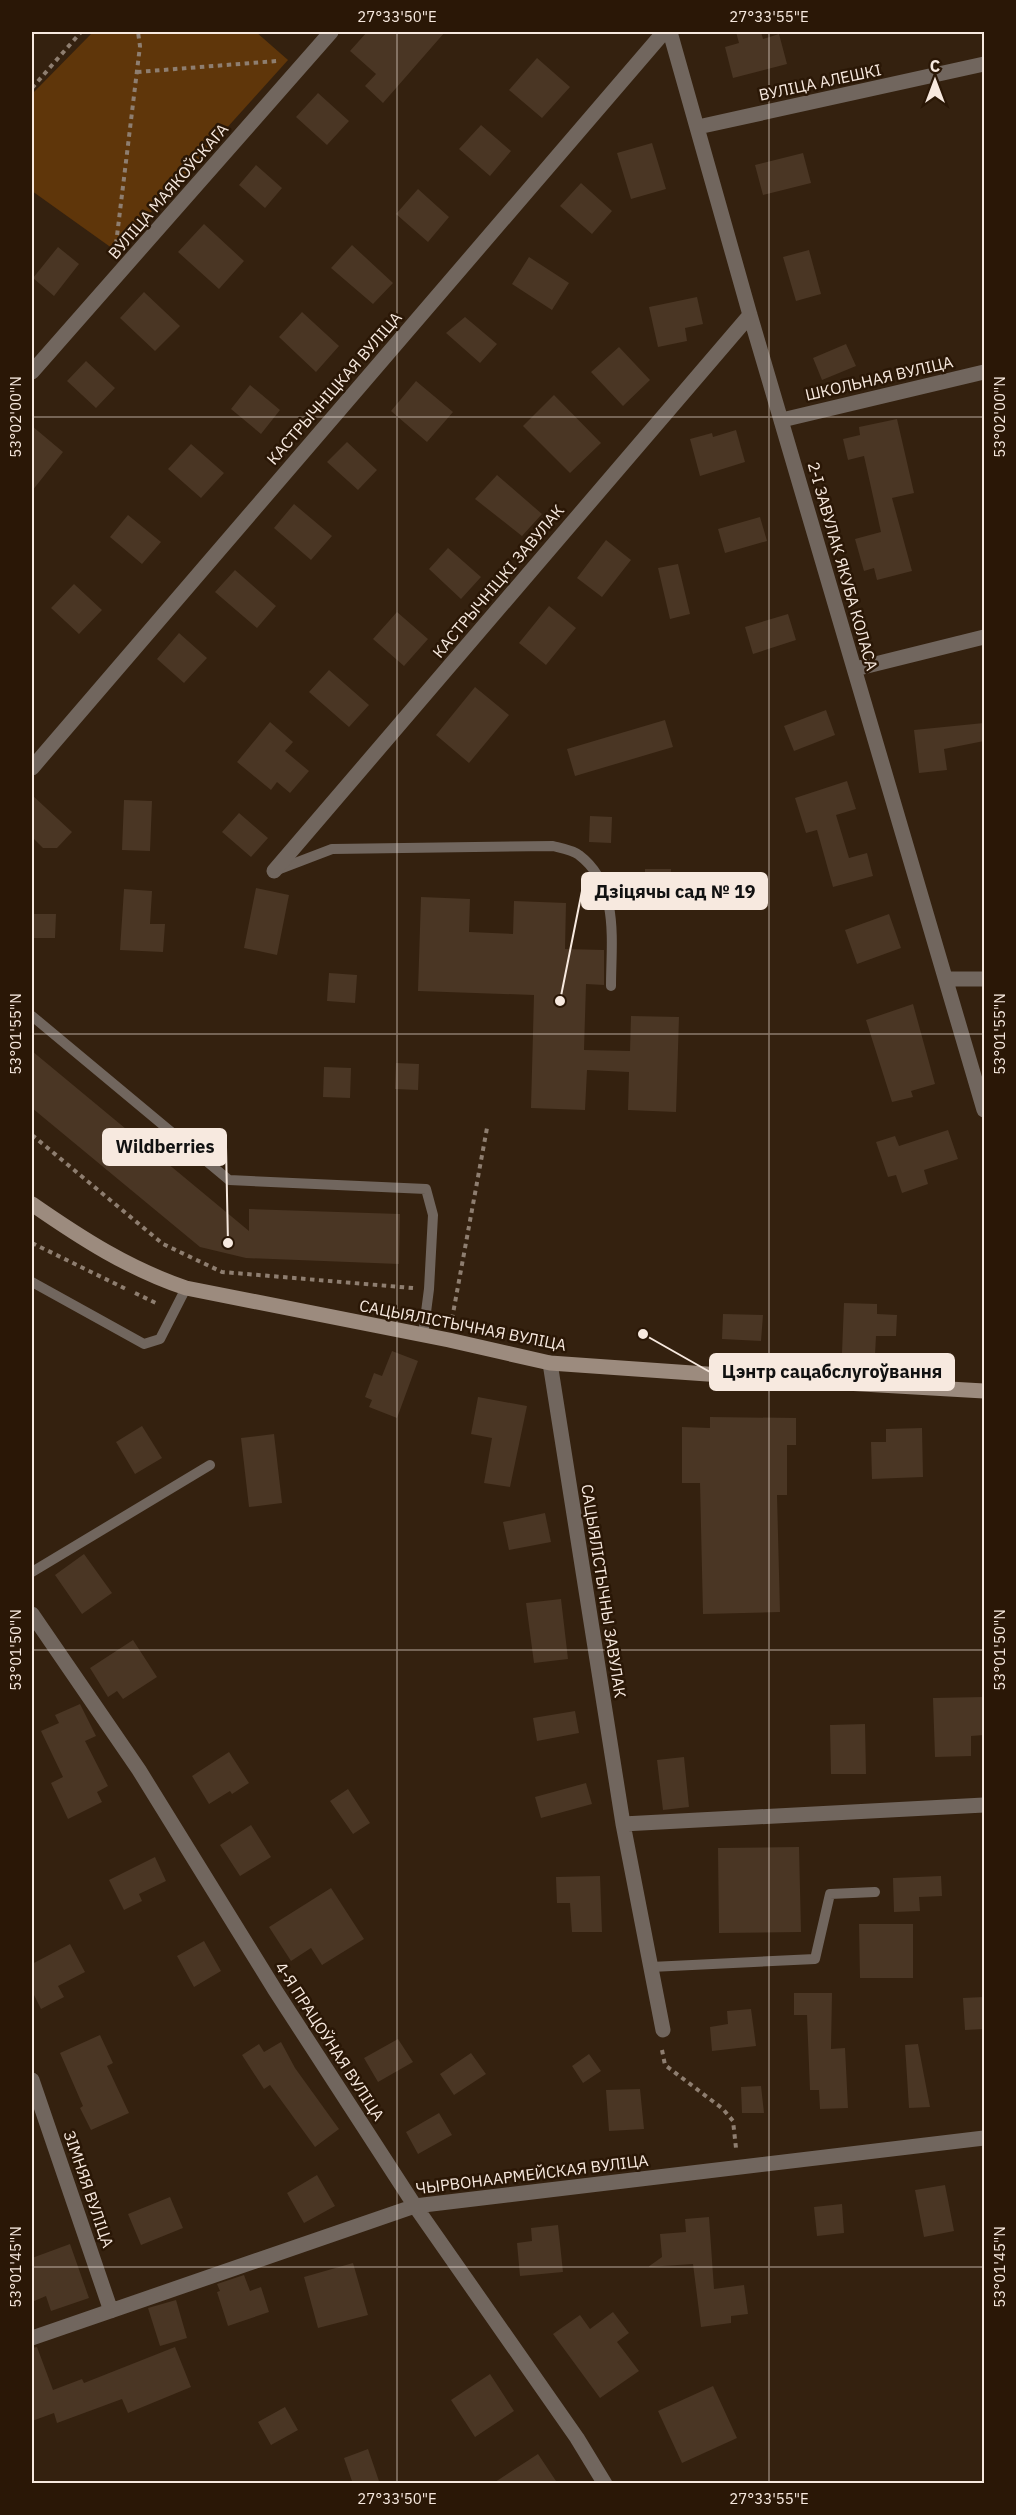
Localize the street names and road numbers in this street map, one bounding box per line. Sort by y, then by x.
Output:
street label: ВУЛІЦА АЛЕШКІ [757,59,883,105]
street label: ВУЛІЦА МАЯКОЎСКАГА [104,119,232,263]
street label: КАСТРЫЧНІЦКАЯ ВУЛІЦА [262,307,406,469]
street label: ШКОЛЬНАЯ ВУЛІЦА [803,351,955,405]
street label: 2-І ЗАВУЛАК ЯКУБА КОЛАСА [804,459,882,673]
street label: КАСТРЫЧНІЦКІ ЗАВУЛАК [428,500,568,662]
street label: САЦЫЯЛІСТЫЧНАЯ ВУЛІЦА [358,1295,568,1355]
street label: САЦЫЯЛІСТЫЧНЫ ЗАВУЛАК [577,1483,631,1699]
street label: 4-Я ПРАЦОЎНАЯ ВУЛІЦА [271,1958,389,2124]
street label: ЗІМНЯЯ ВУЛІЦА [60,2128,118,2250]
street label: ЧЫРВОНААРМЕЙСКАЯ ВУЛІЦА [415,2150,649,2198]

